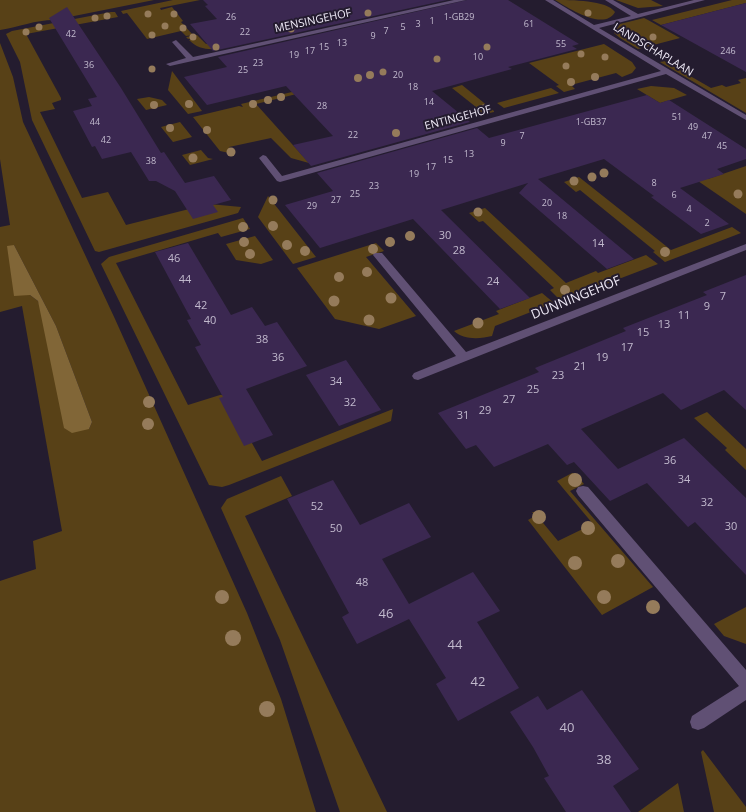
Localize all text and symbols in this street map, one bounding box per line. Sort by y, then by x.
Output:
street label: MENSINGEHOF [273,6,353,36]
house number: 26 [226,12,236,22]
house number: 1-GB29 [444,12,474,22]
house number: 1 [429,16,435,26]
house number: 3 [415,19,421,29]
house number: 61 [524,19,534,29]
street label: LANDSCHAPLAAN [610,21,696,79]
house number: 5 [400,22,406,32]
house number: 7 [383,26,389,36]
house number: 22 [240,27,250,37]
house number: 42 [66,29,76,39]
house number: 9 [370,31,376,41]
house number: 13 [337,38,347,48]
house number: 55 [556,39,566,49]
house number: 15 [319,42,329,52]
house number: 17 [305,46,315,56]
house number: 246 [720,46,736,56]
house number: 19 [289,50,299,60]
house number: 10 [473,52,483,62]
house number: 23 [253,58,263,68]
house number: 36 [84,60,94,70]
house number: 25 [238,65,248,75]
house number: 20 [393,70,403,80]
house number: 18 [408,82,418,92]
house number: 14 [424,97,434,107]
house number: 28 [317,101,327,111]
street label: ENTINGEHOF [423,103,493,133]
house number: 51 [672,112,682,122]
house number: 44 [90,117,100,127]
house number: 1-GB37 [576,117,606,127]
house number: 49 [688,122,698,132]
house number: 22 [348,130,358,140]
house number: 7 [519,131,525,141]
house number: 47 [702,131,712,141]
house number: 42 [101,135,111,145]
house number: 9 [500,138,506,148]
house number: 45 [717,141,727,151]
house number: 13 [464,149,474,159]
house number: 15 [443,155,453,165]
house number: 38 [146,156,156,166]
house number: 17 [426,162,436,172]
house number: 19 [409,169,419,179]
house number: 8 [651,178,657,188]
house number: 23 [369,181,379,191]
house number: 25 [350,189,360,199]
house number: 6 [671,190,677,200]
house number: 27 [331,195,341,205]
house number: 20 [542,198,552,208]
house number: 29 [307,201,317,211]
house number: 4 [686,204,692,214]
house number: 18 [557,211,567,221]
house number: 2 [704,218,710,228]
house number: 30 [439,229,451,243]
house number: 14 [592,237,604,251]
house number: 28 [453,244,465,258]
house number: 46 [168,252,180,266]
house number: 44 [179,273,191,287]
street label: DUNNINGEHOF [529,273,623,323]
house number: 24 [487,275,499,289]
house number: 7 [720,290,726,304]
house number: 42 [195,299,207,313]
house number: 9 [704,300,710,314]
house number: 11 [678,309,690,323]
house number: 40 [204,314,216,328]
house number: 13 [658,318,670,332]
house number: 15 [637,326,649,340]
house number: 38 [256,333,268,347]
house number: 17 [621,341,633,355]
house number: 36 [272,351,284,365]
house number: 19 [596,351,608,365]
house number: 21 [574,360,586,374]
house number: 23 [552,369,564,383]
house number: 34 [330,375,342,389]
house number: 25 [527,383,539,397]
house number: 27 [503,393,515,407]
house number: 32 [344,396,356,410]
house number: 29 [479,404,491,418]
house number: 31 [457,409,469,423]
house number: 36 [664,454,676,468]
house number: 34 [678,473,690,487]
house number: 32 [701,496,713,510]
house number: 52 [311,500,323,514]
house number: 30 [725,520,737,534]
house number: 50 [330,522,342,536]
house number: 48 [356,576,368,590]
house number: 46 [379,606,393,622]
house number: 44 [448,637,462,653]
house number: 42 [471,674,485,690]
house number: 40 [560,720,574,736]
house number: 38 [597,752,611,768]

